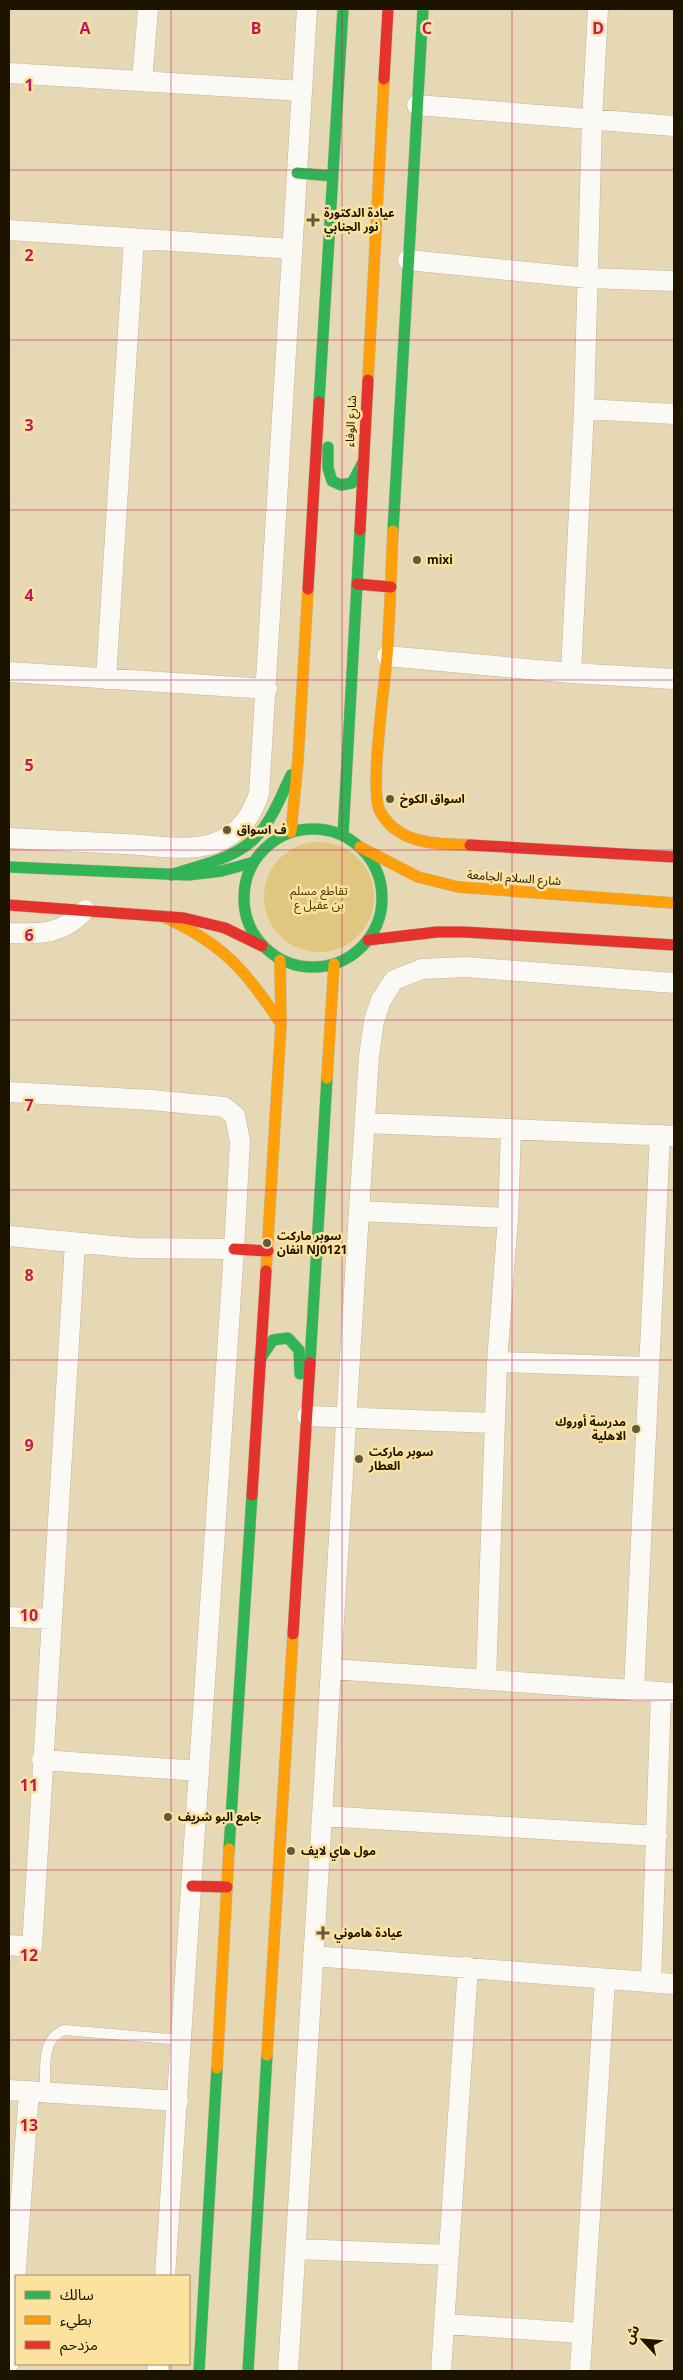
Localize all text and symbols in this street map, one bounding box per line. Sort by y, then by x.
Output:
text: A [79,17,91,39]
text: B [251,17,261,39]
text: C [422,17,432,39]
text: D [592,17,604,39]
text: 1 [24,74,34,96]
place label: عيادة الدكتورة نور الجنابي [324,204,395,237]
marker: عيادة الدكتورة نور الجنابي [306,213,320,227]
text: 2 [24,244,34,266]
street label: شارع الوفاء [341,395,361,447]
text: 3 [24,414,34,436]
place label: mixi [427,551,453,568]
marker: mixi [411,554,423,566]
text: 4 [24,584,34,606]
text: 5 [24,754,34,776]
place label: اسواق الكوخ [400,790,465,808]
marker: اسواق الكوخ [384,793,396,805]
place label: ف اسواق [237,821,287,838]
marker: ف اسواق [221,824,233,836]
street label: شارع السلام الجامعة [466,866,562,890]
park label: تقاطع مسلم بن عقيل ع [290,882,348,914]
text: 6 [24,924,34,946]
text: 7 [24,1094,34,1116]
place label: سوبر ماركت انفان NJ0121 [277,1227,347,1258]
marker: سوبر ماركت انفان NJ0121 [261,1237,273,1249]
text: 8 [24,1264,34,1286]
place label: مدرسة أوروك الاهلية [555,1413,626,1444]
marker: مدرسة أوروك الاهلية [630,1423,642,1435]
text: 9 [24,1434,34,1456]
place label: سوبر ماركت العطار [368,1443,433,1474]
marker: سوبر ماركت العطار [353,1453,365,1465]
text: 10 [20,1604,38,1626]
text: 11 [20,1774,38,1796]
place label: جامع البو شريف [178,1808,262,1826]
marker: جامع البو شريف [162,1811,174,1823]
place label: مول هاي لايف [301,1842,376,1861]
marker: مول هاي لايف [285,1845,297,1857]
place label: عيادة هاموني [334,1924,403,1943]
marker: عيادة هاموني [316,1926,330,1940]
text: 12 [20,1944,38,1966]
text: 13 [20,2114,38,2136]
legend [15,2275,190,2365]
text: سالك [60,2284,94,2304]
text: بطيء [60,2309,92,2331]
north arrow [618,2315,668,2365]
text: ش [618,2321,644,2347]
text: مزدحم [60,2334,98,2356]

